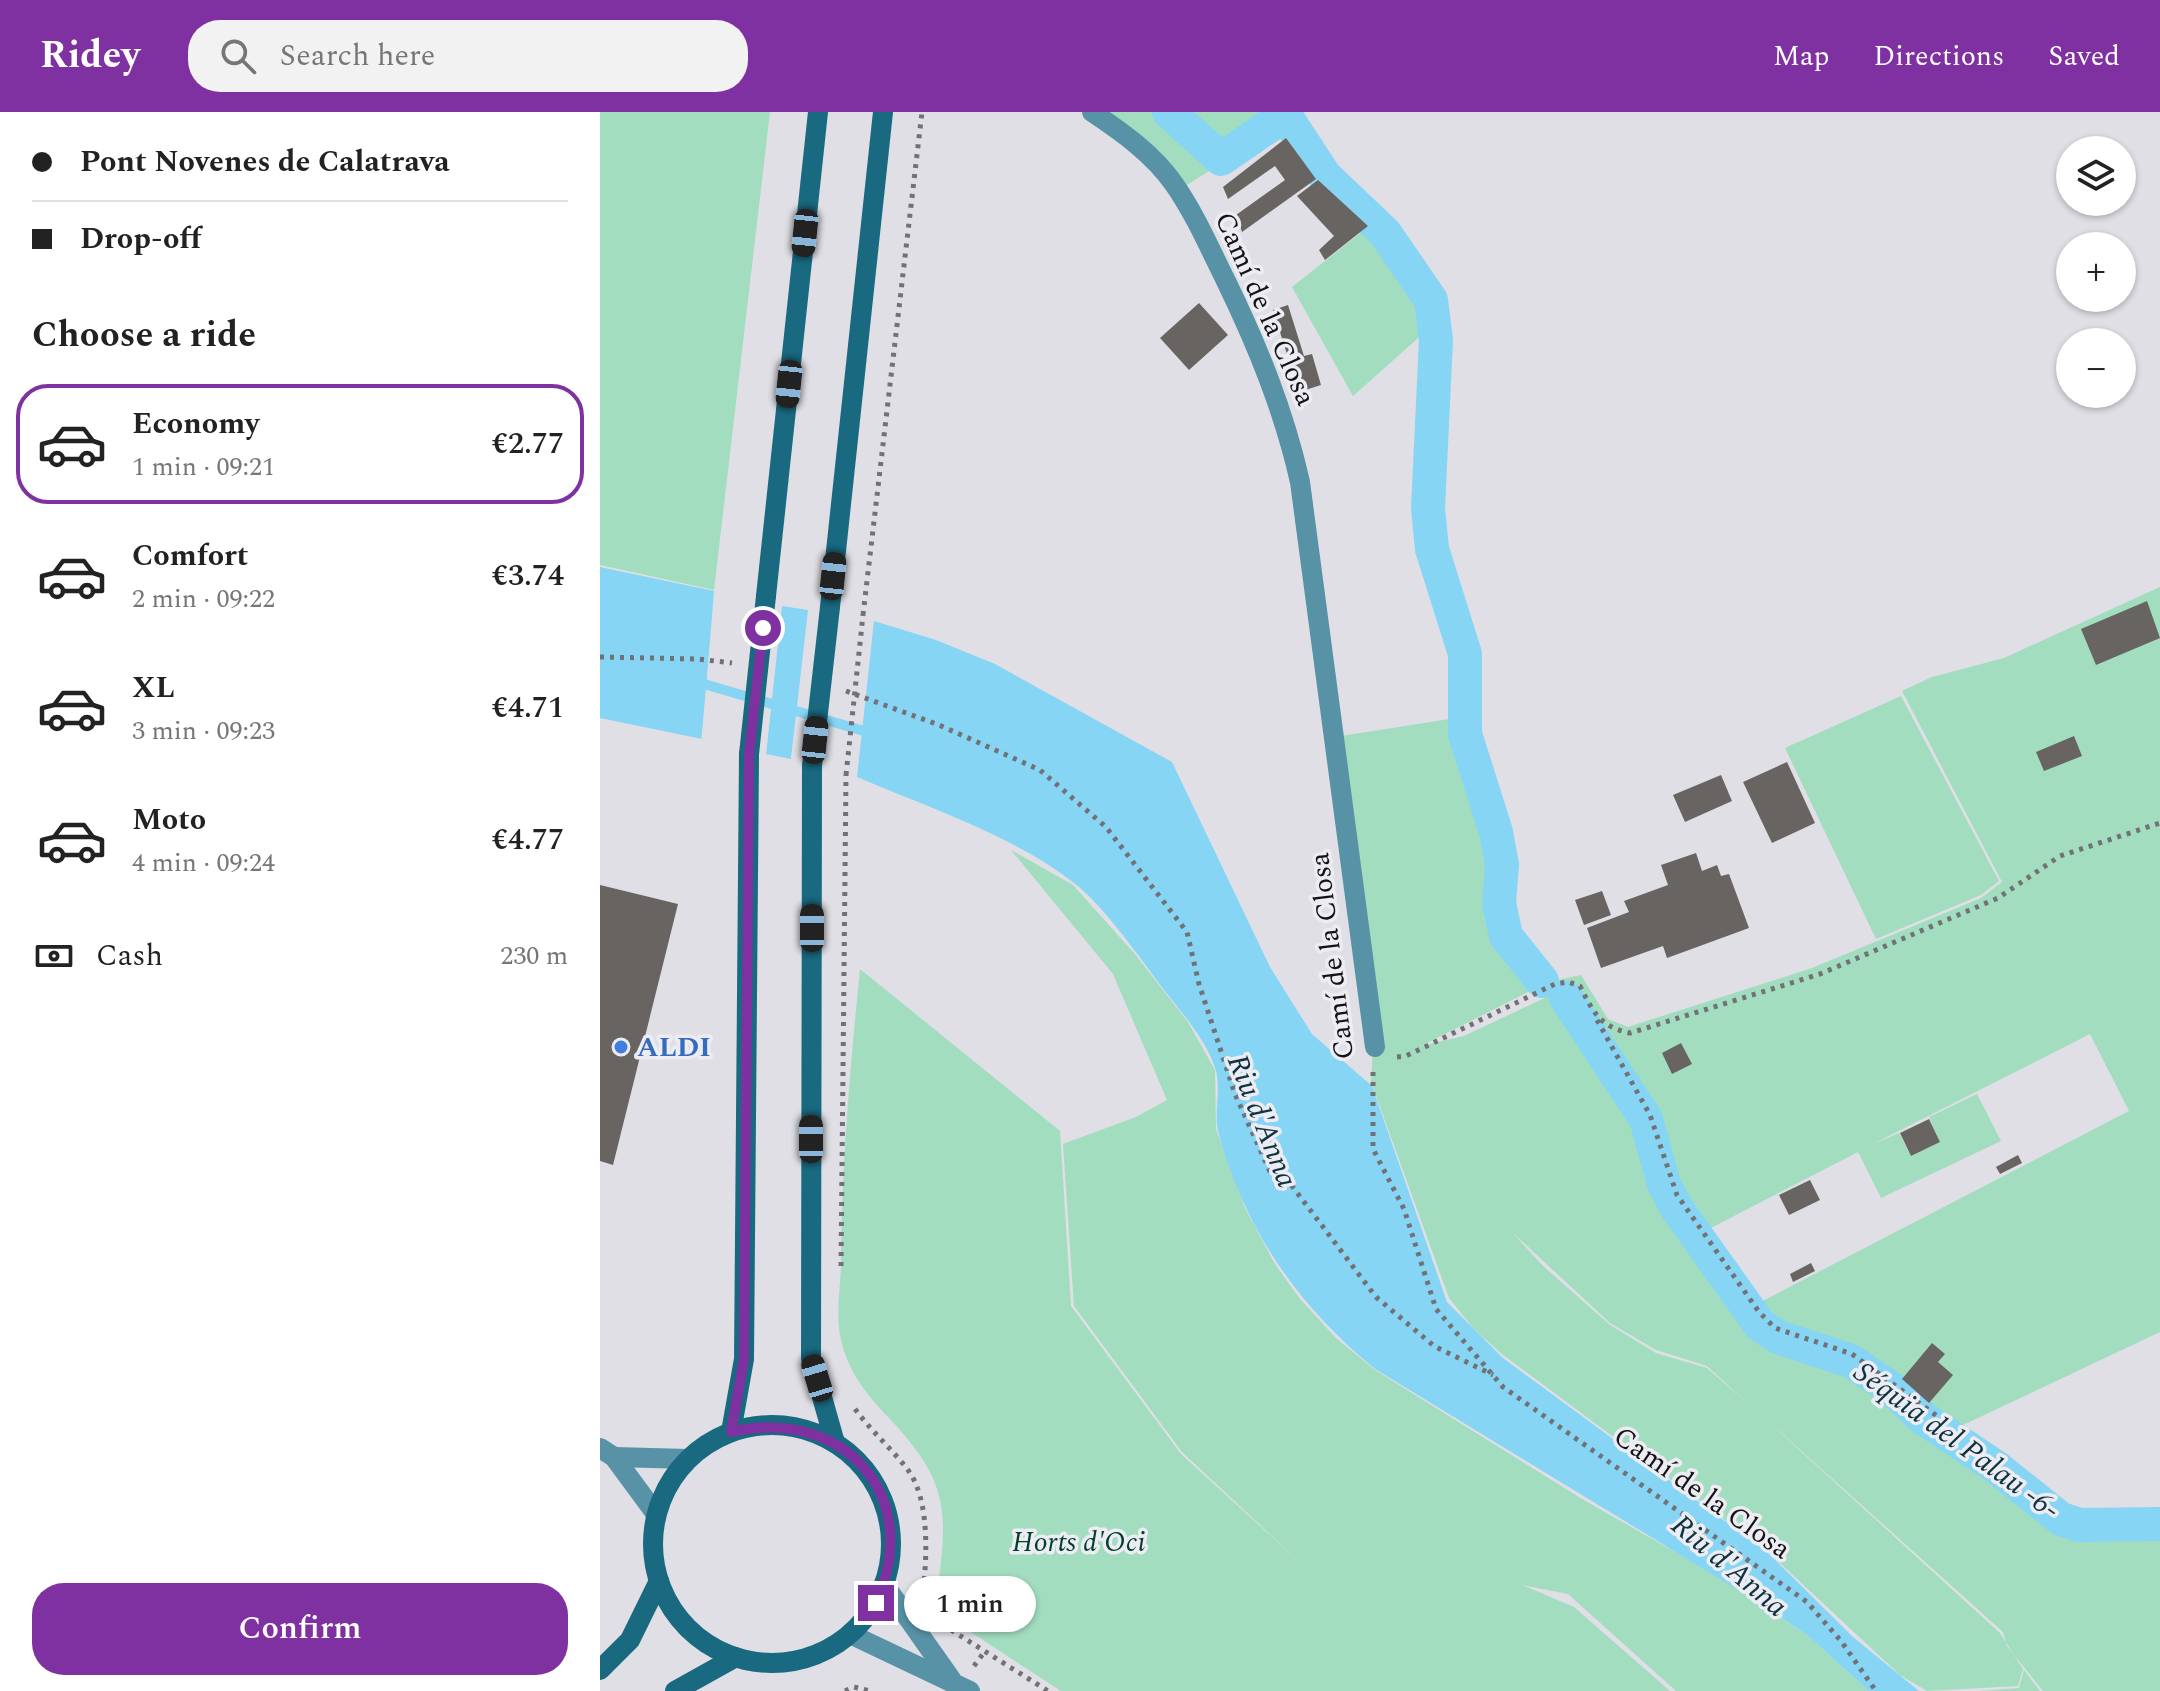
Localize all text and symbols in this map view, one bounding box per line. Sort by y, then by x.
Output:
search box [188,20,748,92]
text: Ridey [40,27,140,85]
text: Search here [280,33,435,79]
icon: search [216,34,260,78]
text: Map [1773,35,1830,78]
text: Directions [1874,35,2004,78]
text: Saved [2048,35,2120,78]
map controls [2056,136,2136,408]
button: layers [2056,136,2136,216]
text: Pont Novenes de Calatrava [80,139,450,185]
street label: Camí de la Closa [1203,205,1327,413]
car [791,208,819,258]
text: Drop-off [80,216,201,262]
button: + [2056,232,2136,312]
text: Choose a ride [32,308,256,363]
button: − [2056,328,2136,408]
car [775,359,803,409]
text: Economy [132,401,259,447]
icon: car [36,408,108,480]
text: €2.77 [492,421,564,467]
text: 1 min · 09:21 [132,447,275,487]
text: Comfort [132,533,248,579]
icon: car [36,540,108,612]
car [819,551,847,601]
text: €3.74 [492,553,564,599]
text: 2 min · 09:22 [132,579,275,619]
route start [745,610,781,646]
text: XL [132,665,175,711]
icon: car [36,672,108,744]
text: €4.71 [492,685,564,731]
text: 3 min · 09:23 [132,711,275,751]
car [801,715,829,765]
text: Moto [132,797,206,843]
icon: car [36,804,108,876]
text: €4.77 [492,817,564,863]
text: 4 min · 09:24 [132,843,275,883]
street label: Camí de la Closa [1298,850,1366,1062]
car [800,904,824,952]
text: Cash [96,933,163,979]
icon: cash [32,934,76,978]
text: 230 m [500,936,568,976]
place label: ALDI [637,1026,711,1069]
marker: ALDI [612,1038,630,1056]
water label: Riu d'Anna [1214,1047,1310,1195]
car [799,1115,823,1163]
water label: Séquia del Palau -6- [1844,1350,2070,1532]
car [799,1352,835,1404]
street label: Camí de la Closa [1604,1416,1800,1571]
water label: Riu d'Anna [1660,1503,1798,1629]
park label: Horts d'Oci [1012,1521,1146,1564]
callout: 1 min [904,1575,1036,1631]
button: Confirm [32,1583,568,1675]
text: 1 min [936,1584,1004,1624]
route end [858,1585,894,1621]

